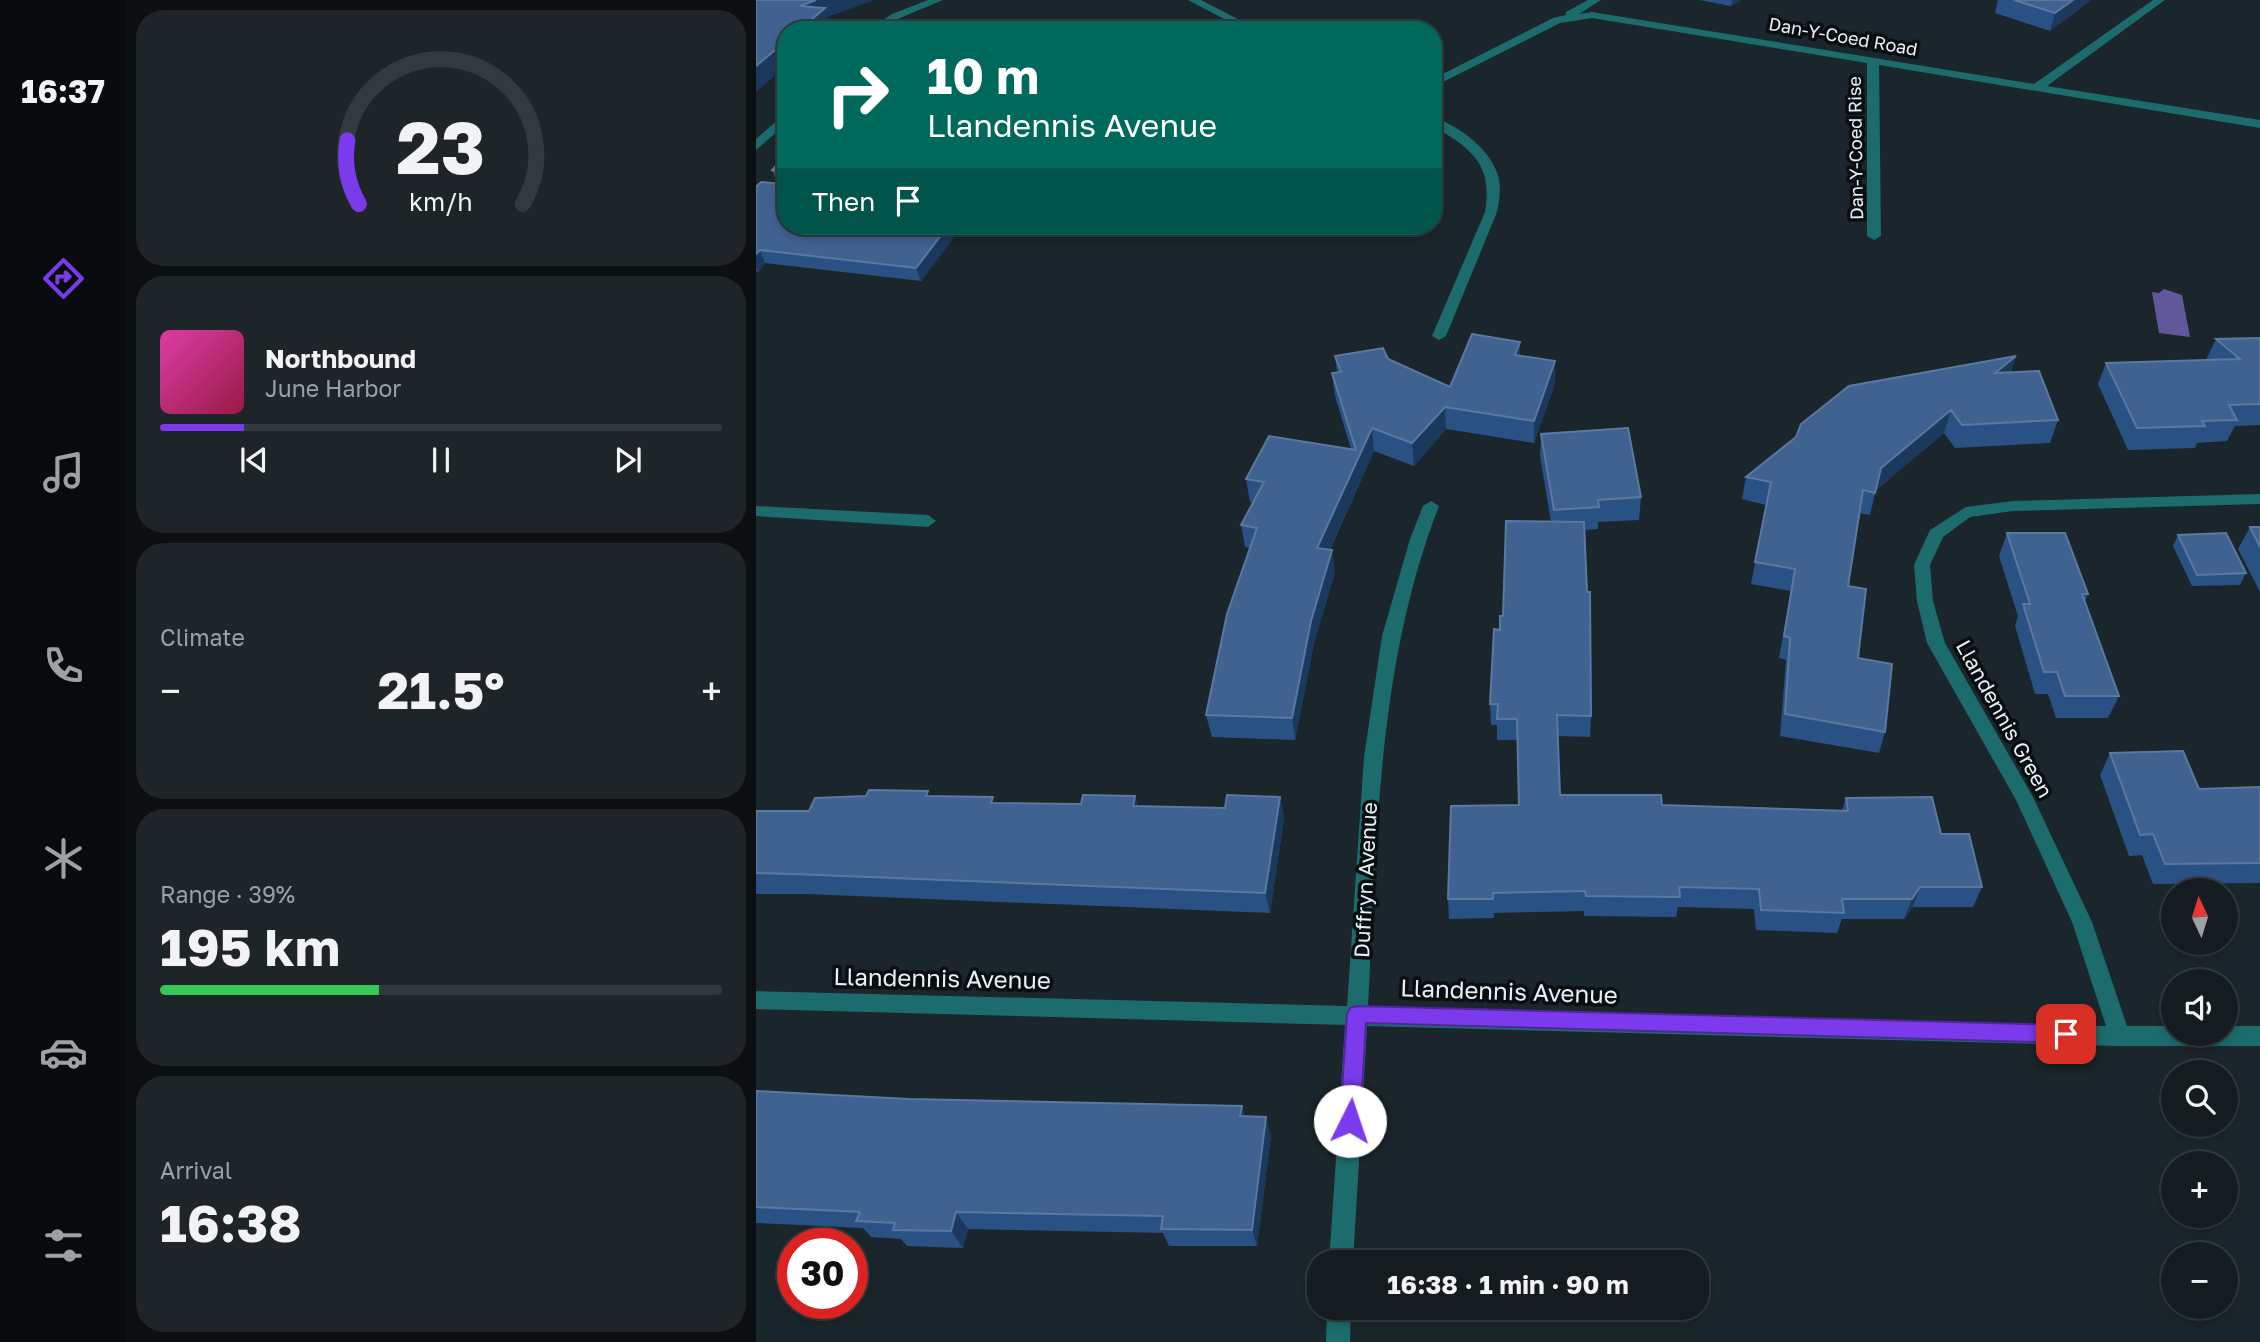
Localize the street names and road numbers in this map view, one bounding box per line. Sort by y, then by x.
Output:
street label: Dan-Y-Coed Road [1767,12,1919,60]
street label: Dan-Y-Coed Rise [1843,76,1867,220]
street label: Llandennis Green [1951,635,2059,802]
street label: Duffryn Avenue [1348,801,1382,958]
street label: Llandennis Avenue [833,961,1051,994]
street label: Llandennis Avenue [1400,972,1618,1009]

